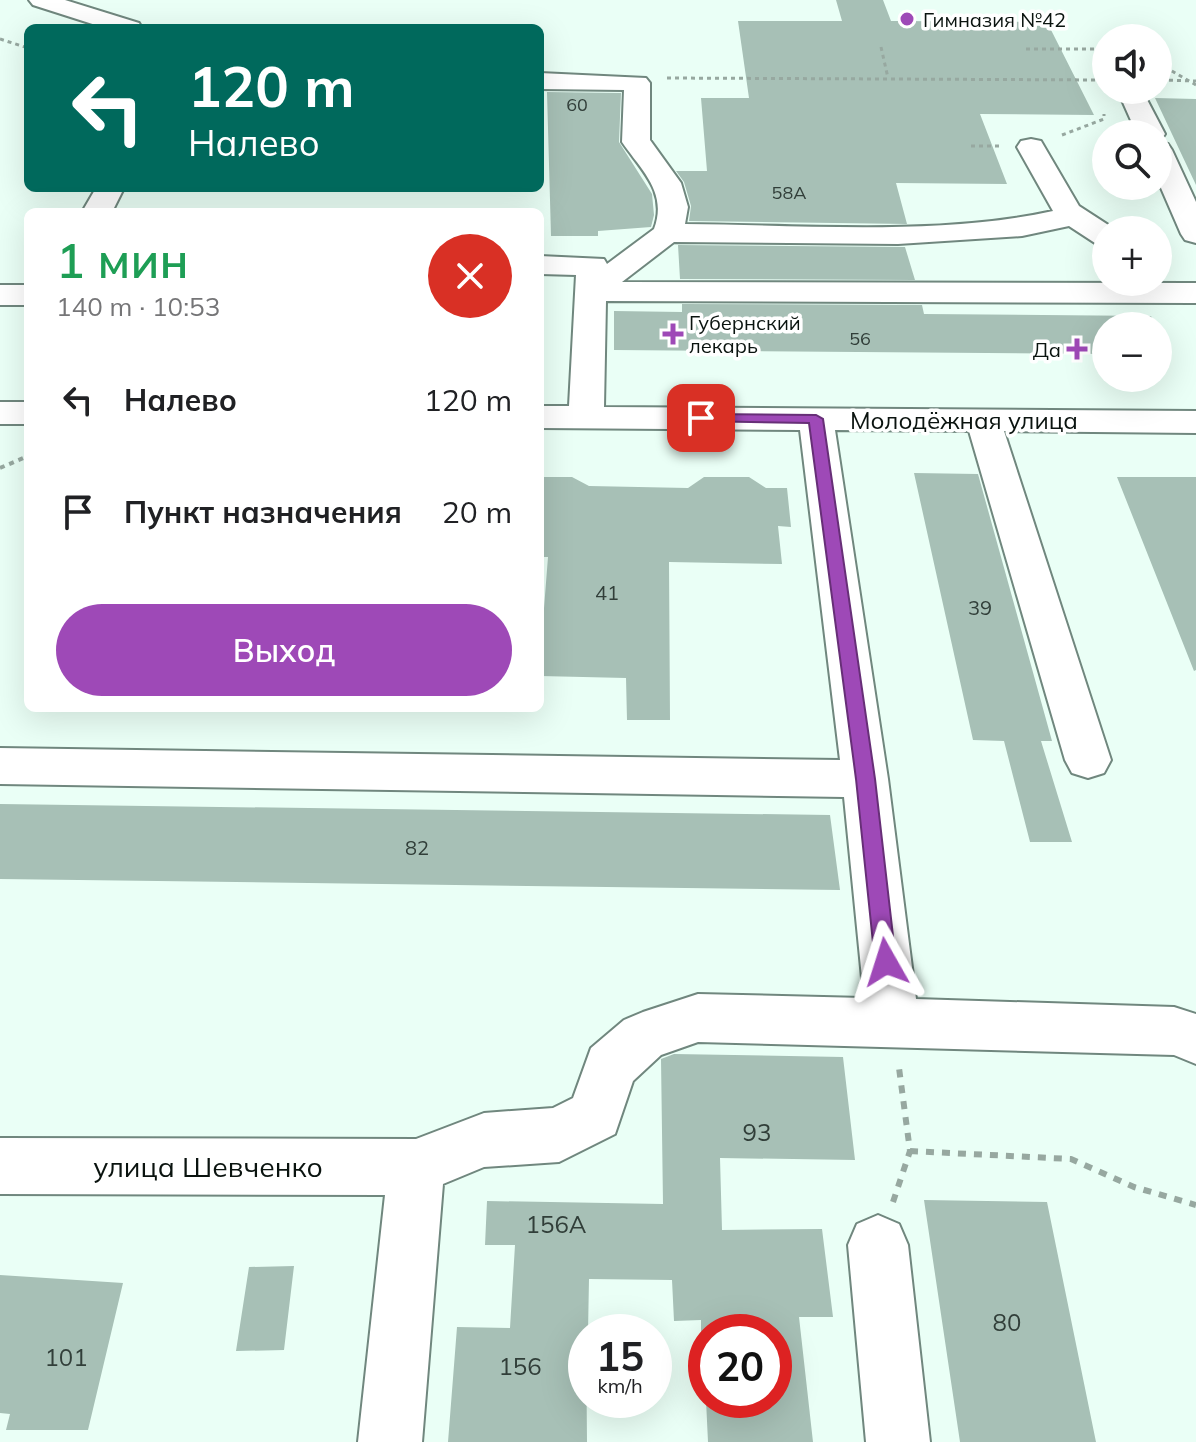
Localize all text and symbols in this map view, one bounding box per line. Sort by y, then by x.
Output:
place label: Гимназия №42 [923,7,1066,32]
marker: Гимназия №42 [898,10,916,28]
map controls [1092,24,1172,392]
button: sound [1092,24,1172,104]
text: 120 m [188,51,355,121]
icon: left [56,56,160,160]
house number: 60 [566,93,588,116]
text: Налево [188,120,320,165]
button: search [1092,120,1172,200]
house number: 58А [772,181,806,204]
button: + [1092,216,1172,296]
text: 1 мин [56,230,189,290]
button: close [428,234,512,318]
text: 140 m · 10:53 [56,290,220,323]
place label: Губернский лекарь [689,310,801,358]
button: − [1092,312,1172,392]
marker: Губернский лекарь [664,325,682,343]
house number: 56 [849,327,871,350]
place label: Да [1033,337,1061,362]
marker: Да [1068,340,1086,358]
icon: left [56,378,100,422]
text: Налево [124,381,237,419]
text: 120 m [424,381,512,419]
pin [667,384,735,452]
icon: arrive [679,396,723,440]
street label: Молодёжная улица [850,405,1078,435]
icon: arrive [56,490,100,534]
text: Пункт назначения [124,493,402,531]
text: 20 m [442,493,512,531]
house number: 41 [595,580,619,605]
house number: 39 [968,595,992,620]
button: Выход [56,604,512,696]
house number: 82 [405,835,429,860]
position arrow [844,920,928,1004]
house number: 93 [743,1117,771,1147]
street label: улица Шевченко [93,1149,323,1184]
house number: 156А [526,1209,587,1239]
house number: 80 [993,1307,1021,1337]
speed limit sign: 20 [688,1314,792,1418]
text: 15 [596,1331,644,1381]
house number: 101 [44,1342,88,1372]
house number: 156 [498,1351,542,1381]
text: km/h [597,1373,643,1398]

